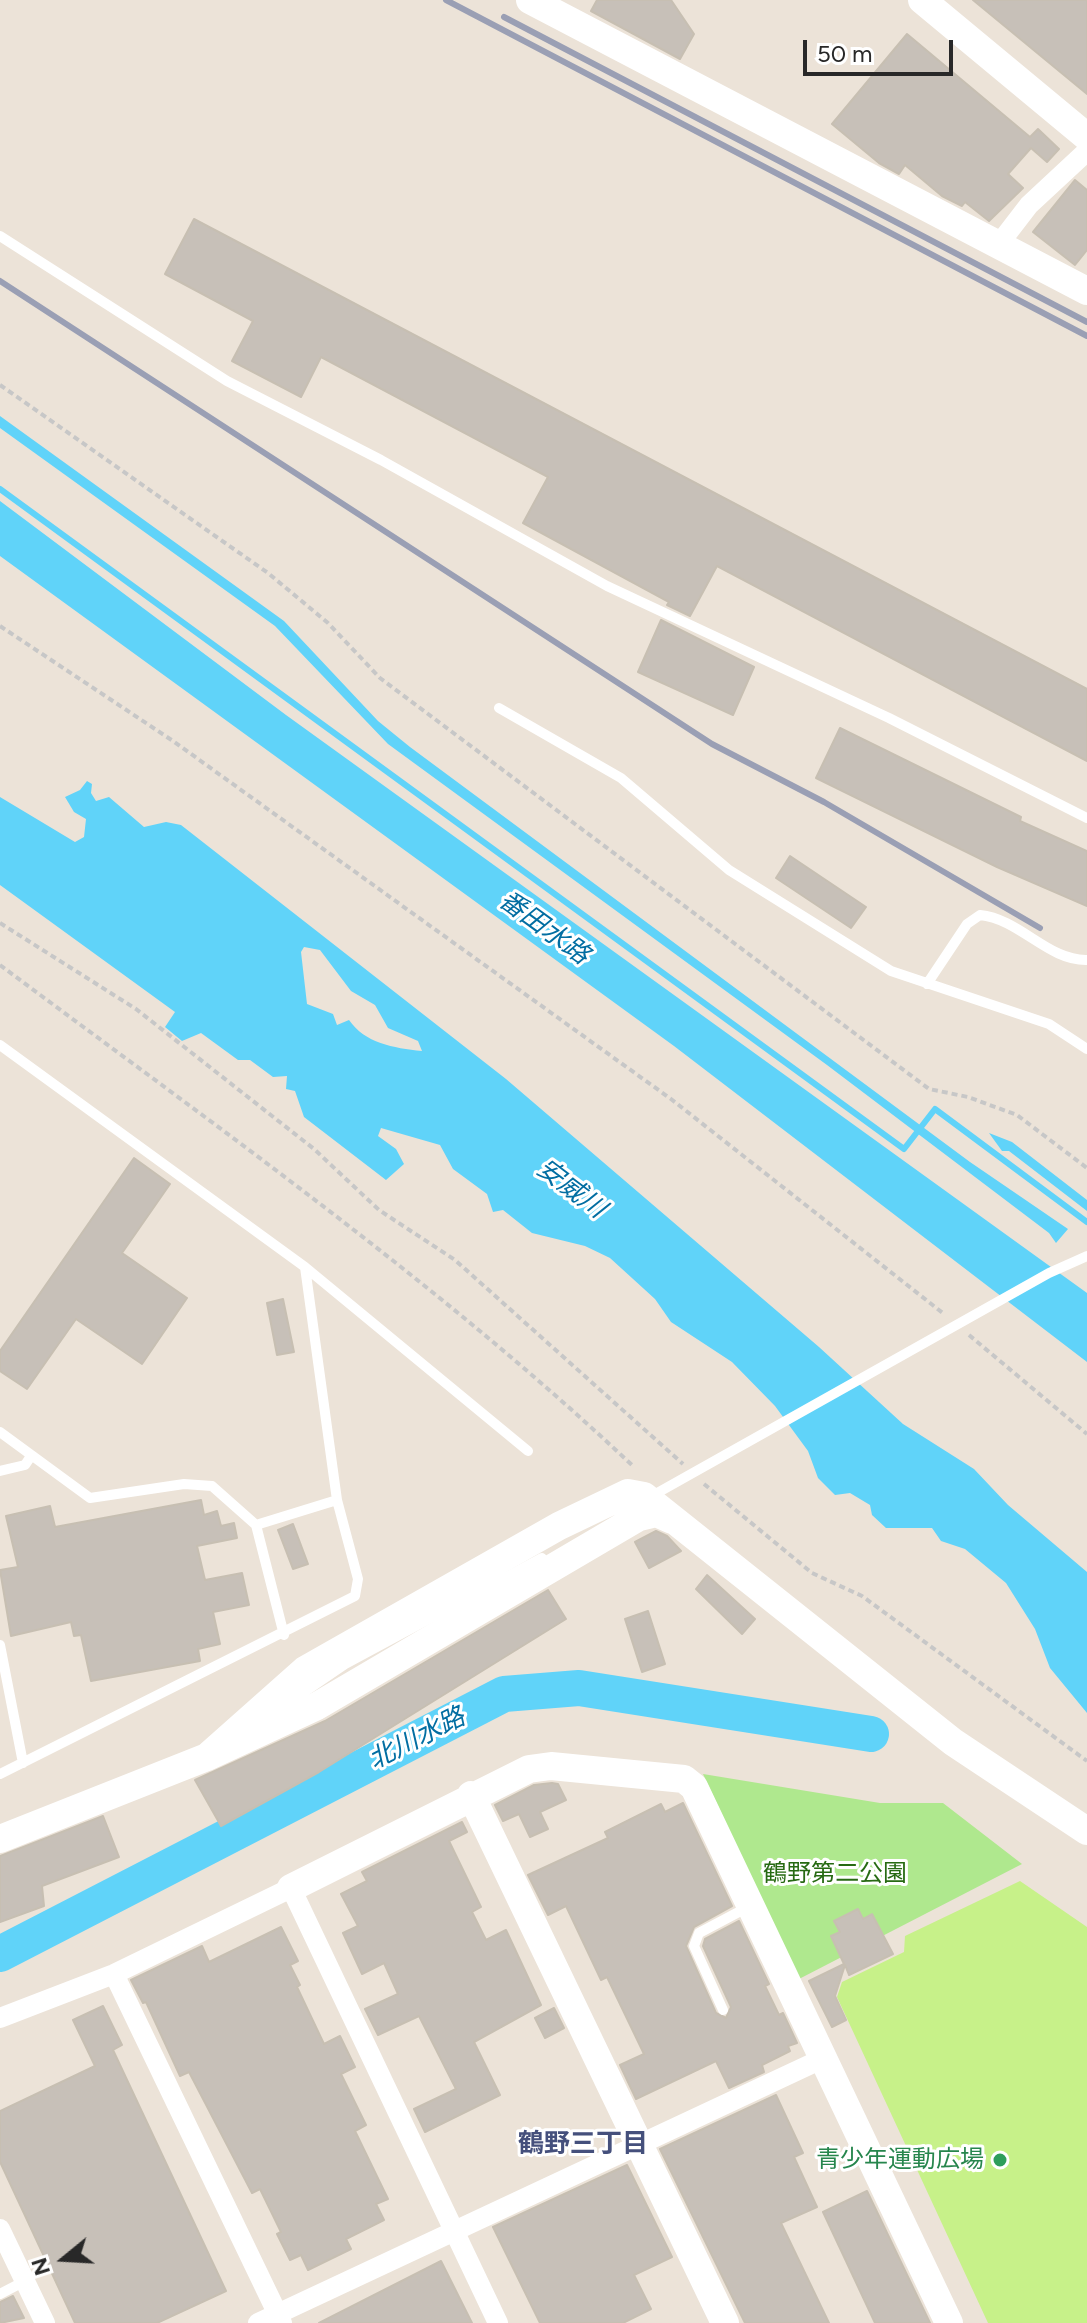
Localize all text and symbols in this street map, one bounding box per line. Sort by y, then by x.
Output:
scale bar [807,24,957,74]
text: 50 m [817,39,873,68]
water label: 番田水路 [493,885,595,971]
water label: 安威川 [530,1153,612,1225]
water label: 北川水路 [364,1701,470,1777]
park label: 鶴野第二公園 [763,1860,907,1888]
district label: 鶴野三丁目 [518,2128,648,2160]
place label: 青少年運動広場 [816,2146,984,2174]
marker: 青少年運動広場 [991,2151,1009,2169]
north arrow [24,2219,104,2299]
text: N [25,2254,56,2279]

